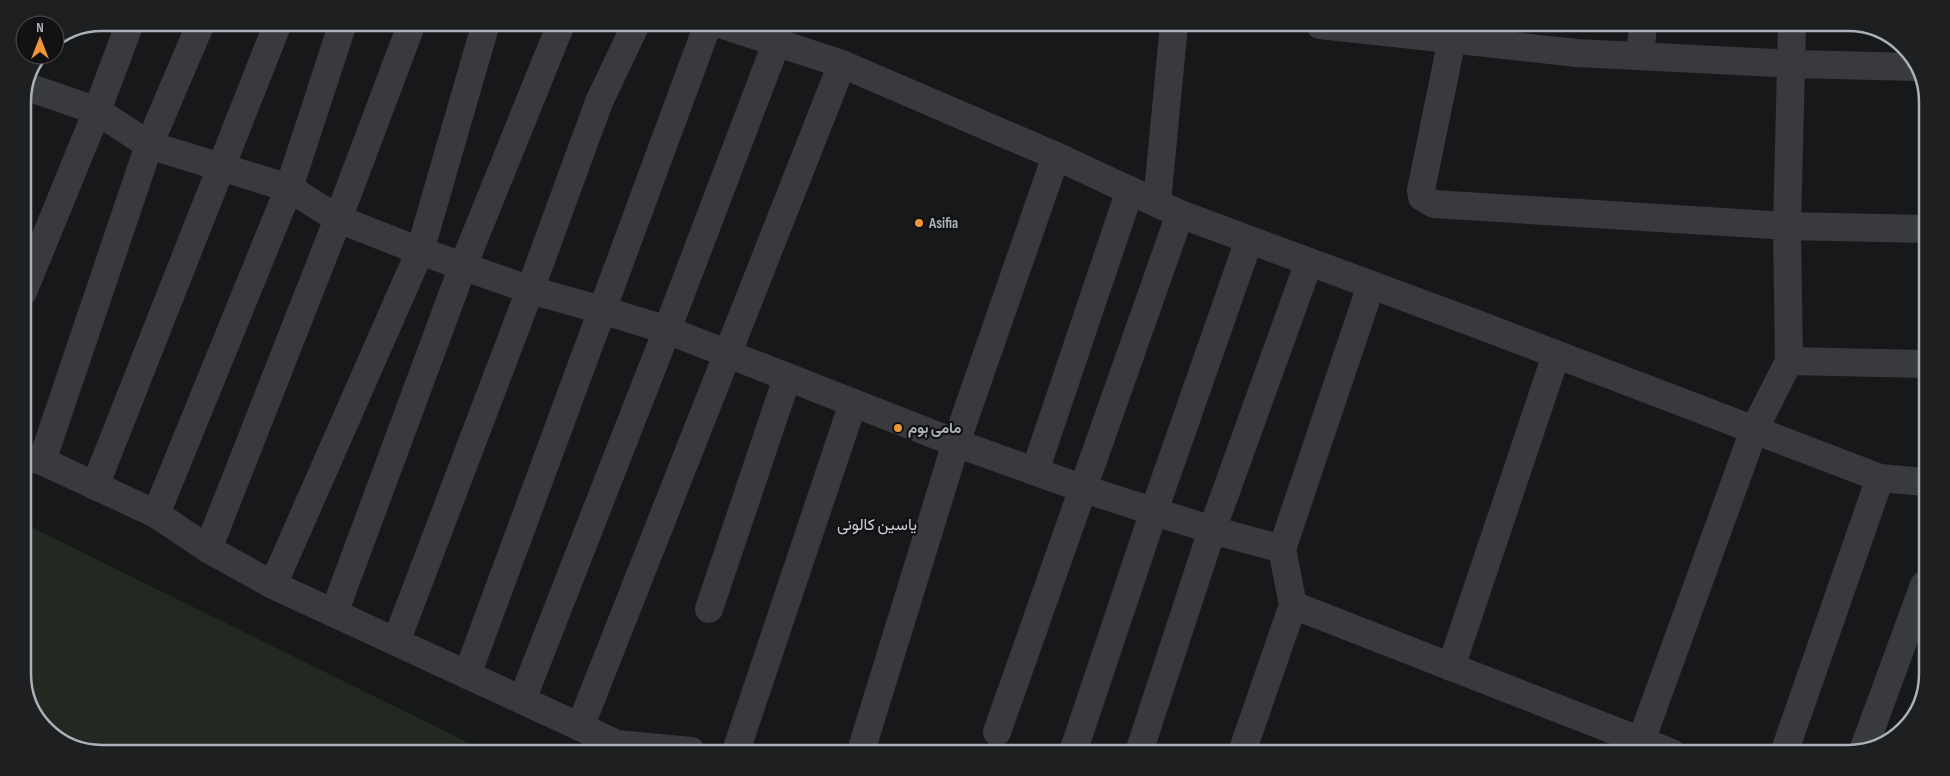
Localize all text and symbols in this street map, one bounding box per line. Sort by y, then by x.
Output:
north arrow [15,15,65,65]
text: N [36,19,44,36]
place label: Asifia [928,214,958,233]
marker: Asifia [913,217,925,229]
place label: مامی ہوم [908,419,961,438]
marker: مامی ہوم [892,422,904,434]
district label: یاسین کالونی [837,516,917,535]

